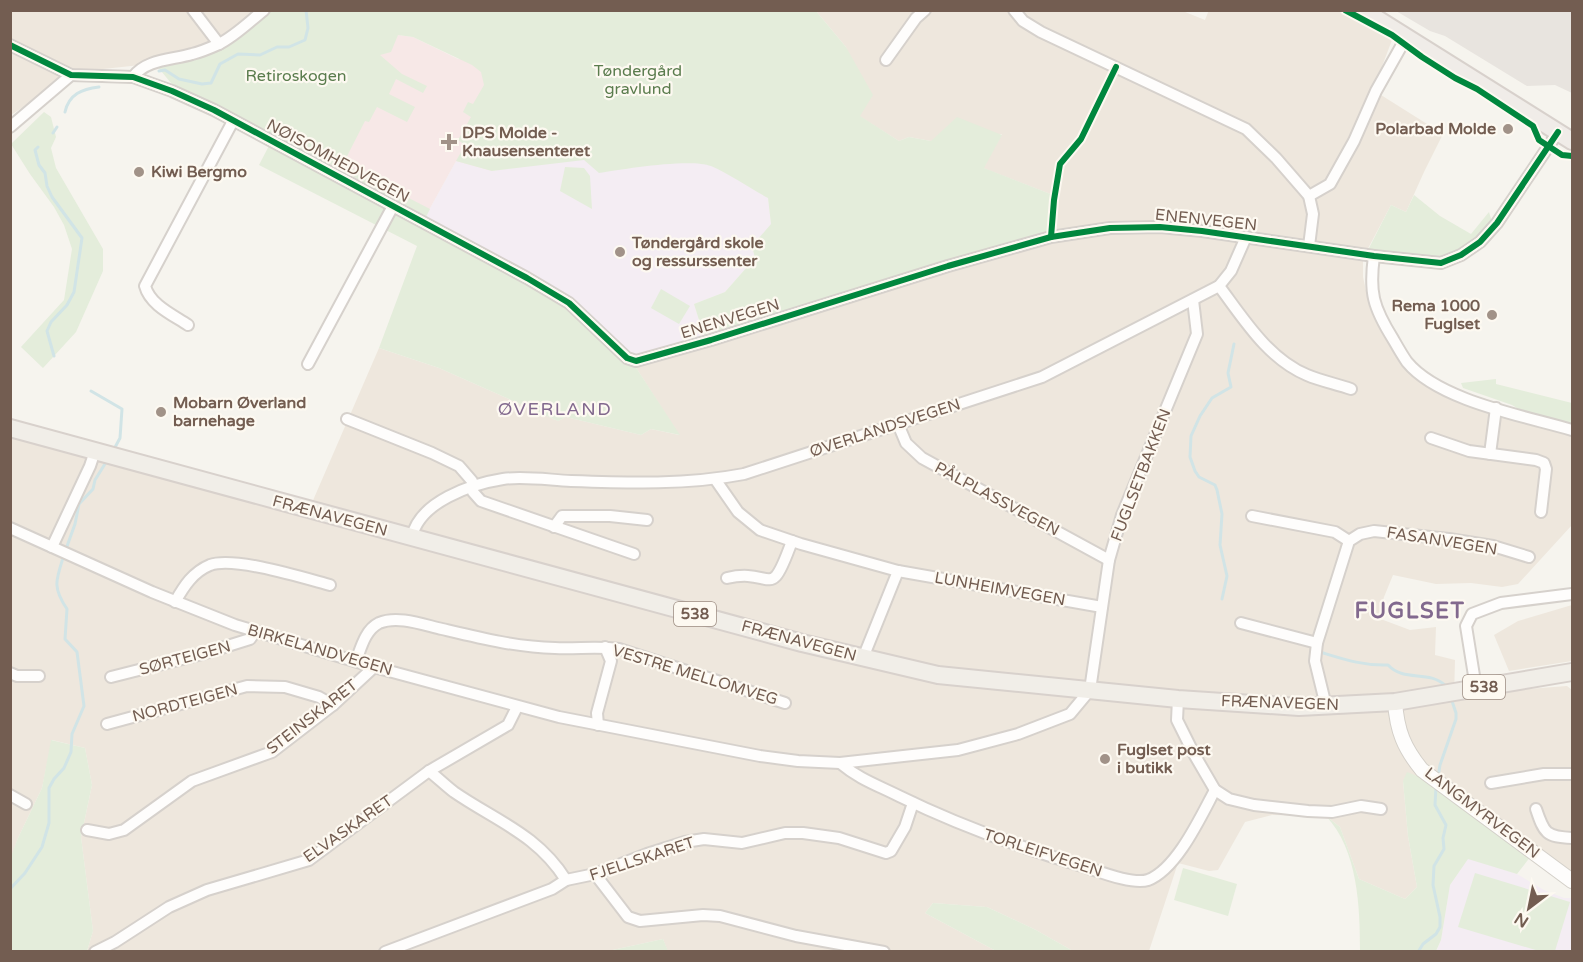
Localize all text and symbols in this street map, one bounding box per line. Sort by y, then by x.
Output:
park label: Tøndergård gravlund [594,61,682,99]
park label: Retiroskogen [245,66,347,86]
street label: NØISOMHEDVEGEN [263,115,413,207]
place label: Polarbad Molde [1375,119,1496,139]
marker: Polarbad Molde [1501,122,1515,136]
place label: DPS Molde - Knausensenteret [462,123,591,161]
marker: DPS Molde - Knausensenteret [440,133,458,151]
place label: Kiwi Bergmo [151,162,247,182]
marker: Kiwi Bergmo [132,165,146,179]
street label: ENENVEGEN [1154,205,1258,235]
place label: Tøndergård skole og ressurssenter [631,233,764,271]
marker: Tøndergård skole og ressurssenter [613,245,627,259]
street label: ENENVEGEN [678,294,782,344]
place label: Rema 1000 Fuglset [1392,296,1481,334]
marker: Rema 1000 Fuglset [1485,308,1499,322]
place label: Mobarn Øverland barnehage [173,393,306,431]
street label: ØVERLANDSVEGEN [807,394,963,462]
district label: ØVERLAND [498,398,612,420]
marker: Mobarn Øverland barnehage [154,405,168,419]
street label: FUGLSETBAKKEN [1106,406,1176,544]
street label: PÅLPLASSVEGEN [931,458,1063,540]
street label: FRÆNAVEGEN [270,491,390,541]
street label: FASANVEGEN [1385,522,1499,560]
street label: LUNHEIMVEGEN [933,568,1067,610]
district label: FUGLSET [1355,598,1465,624]
road number: 538 [674,602,716,626]
street label: FRÆNAVEGEN [739,616,859,666]
street label: BIRKELANDVEGEN [245,620,395,680]
street label: SØRTEIGEN [137,636,233,680]
street label: VESTRE MELLOMVEG [610,640,780,710]
street label: STEINSKARET [262,675,362,759]
road number: 538 [1463,675,1505,699]
street label: NORDTEIGEN [130,679,240,727]
street label: FRÆNAVEGEN [1221,691,1339,715]
place label: Fuglset post i butikk [1117,740,1211,778]
marker: Fuglset post i butikk [1098,752,1112,766]
street label: LANGMYRVEGEN [1420,763,1544,863]
street label: ELVASKARET [299,791,397,867]
street label: TORLEIFVEGEN [981,824,1105,882]
street label: FJELLSKARET [587,833,697,885]
north arrow [1499,878,1559,938]
text: N [1511,908,1532,932]

